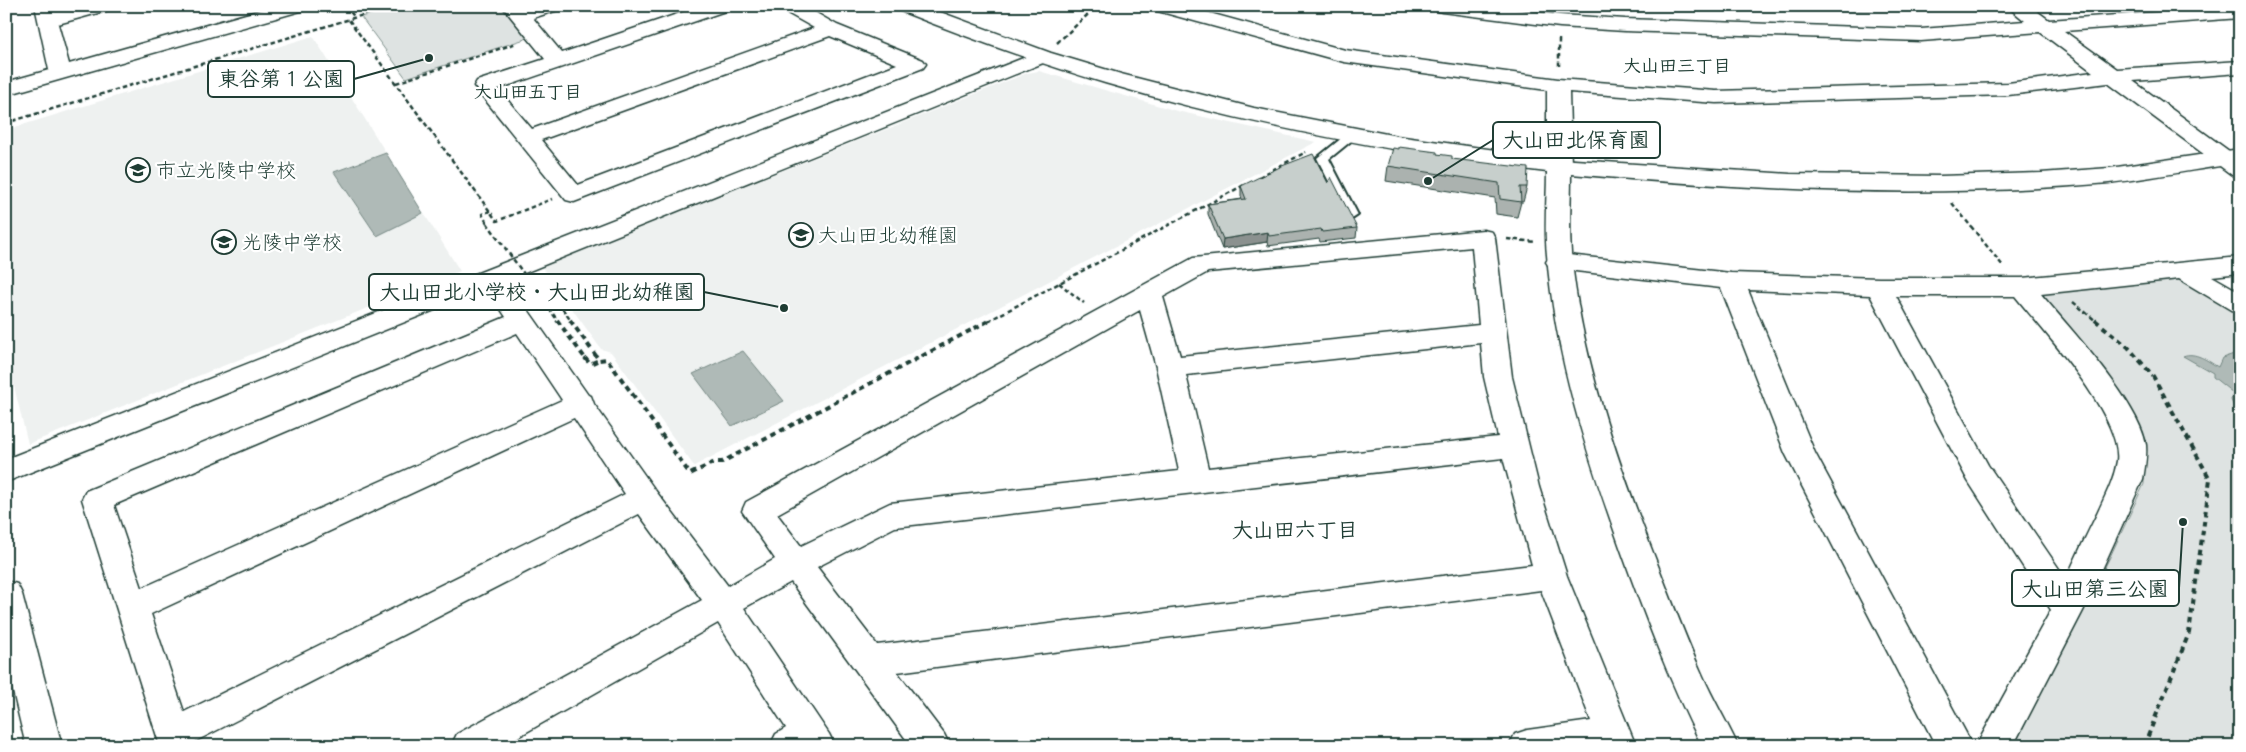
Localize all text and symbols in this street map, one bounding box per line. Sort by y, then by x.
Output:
district label: 大山田三丁目 [1623,55,1731,77]
callout: 東谷第１公園 [208,61,354,97]
text: 東谷第１公園 [218,66,344,92]
district label: 大山田五丁目 [474,81,582,103]
callout: 大山田北保育園 [1493,122,1660,158]
text: 大山田北保育園 [1503,127,1650,153]
school or university icon: 市立光陵中学校 [125,157,151,183]
place label: 市立光陵中学校 [156,158,296,183]
school or university icon: 大山田北幼稚園 [788,222,814,248]
place label: 大山田北幼稚園 [818,223,958,248]
school or university icon: 光陵中学校 [211,229,237,255]
place label: 光陵中学校 [242,230,342,255]
callout: 大山田北小学校・大山田北幼稚園 [369,274,704,310]
text: 大山田北小学校・大山田北幼稚園 [380,279,695,305]
district label: 大山田六丁目 [1232,517,1358,543]
callout: 大山田第三公園 [2012,570,2179,606]
text: 大山田第三公園 [2022,576,2169,602]

